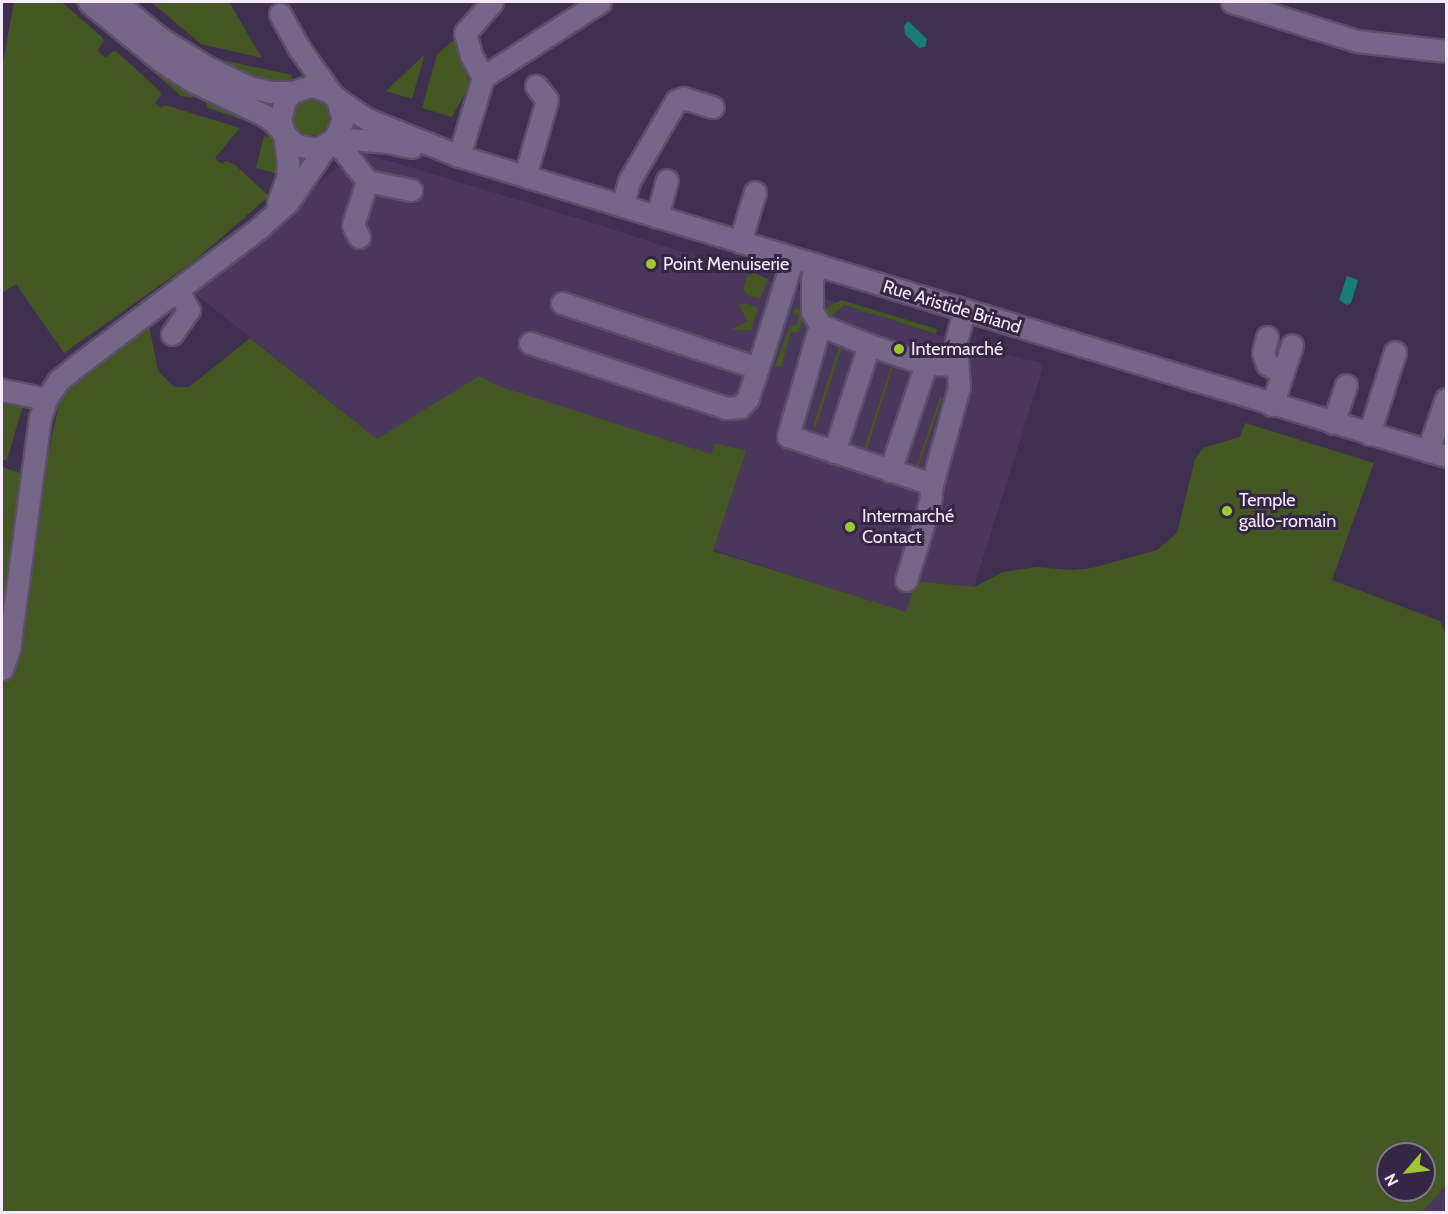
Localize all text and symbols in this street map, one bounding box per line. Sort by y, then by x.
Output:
place label: Point Menuiserie [663,253,789,275]
marker: Point Menuiserie [644,257,658,271]
street label: Rue Aristide Briand [880,276,1024,338]
place label: Intermarché [911,338,1003,360]
marker: Intermarché [892,342,906,356]
place label: Temple gallo-romain [1239,490,1336,532]
marker: Temple gallo-romain [1220,504,1234,518]
place label: Intermarché Contact [862,506,954,548]
marker: Intermarché Contact [843,520,857,534]
north arrow [1376,1142,1436,1202]
text: N [1380,1170,1402,1189]

